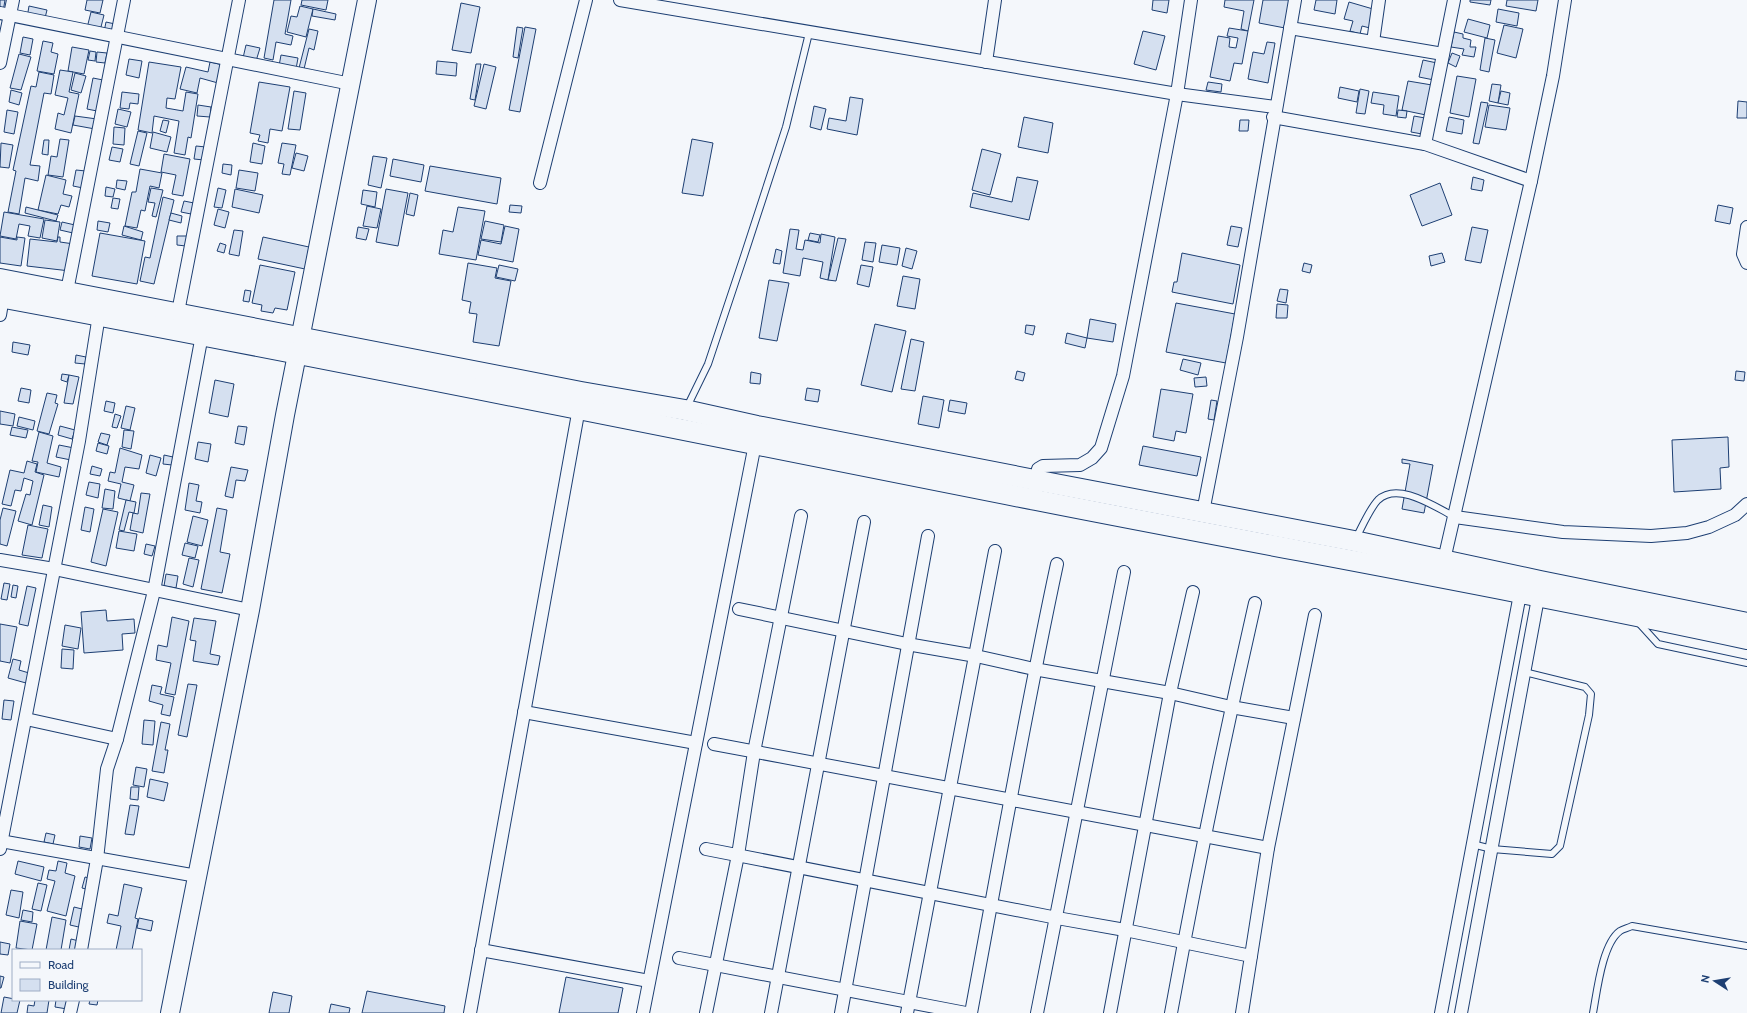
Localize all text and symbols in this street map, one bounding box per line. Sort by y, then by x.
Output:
legend [12,949,142,1001]
text: Road [48,957,74,972]
north arrow [1695,961,1735,1001]
text: N [1698,974,1713,984]
text: Building [48,977,90,992]

